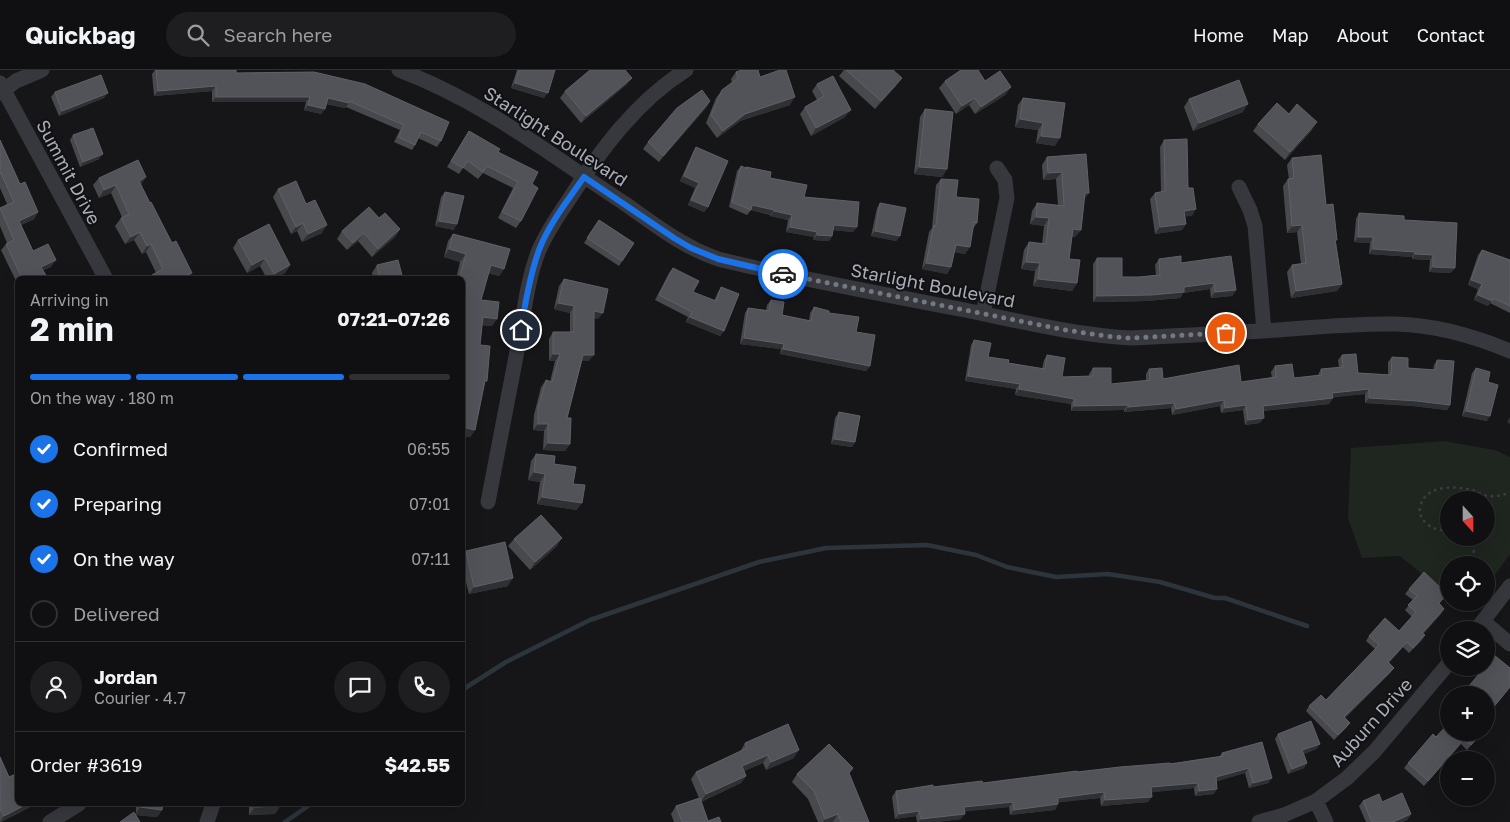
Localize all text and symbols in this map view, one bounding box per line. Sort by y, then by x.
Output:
search box [166,12,516,57]
text: Quickbag [25,20,136,49]
icon: search [184,21,212,49]
text: Search here [224,23,332,46]
text: Home [1193,24,1244,46]
text: Map [1272,24,1309,46]
text: About [1337,24,1389,46]
text: Contact [1417,24,1485,46]
street label: Starlight Boulevard [480,81,632,191]
street label: Summit Drive [32,116,106,228]
courier [758,249,808,299]
street label: Starlight Boulevard [849,258,1017,312]
icon: car [769,260,797,288]
text: Arriving in [30,290,109,310]
text: 07:21–07:26 [337,307,450,330]
pin [500,309,542,351]
text: 2 min [30,310,114,348]
pin [1205,312,1247,354]
icon: home [507,316,535,344]
icon: bag [1212,319,1240,347]
text: On the way · 180 m [30,388,174,408]
icon: check [30,435,58,463]
text: Confirmed [73,437,168,460]
text: 06:55 [407,439,450,459]
icon: check [30,490,58,518]
north arrow [1440,491,1495,546]
map controls [1440,491,1495,806]
text: Preparing [73,492,162,515]
text: 07:01 [409,494,450,514]
icon: check [30,545,58,573]
text: On the way [73,547,175,570]
text: 07:11 [411,549,450,569]
button: locate [1440,556,1495,611]
text: Delivered [73,602,160,625]
button: layers [1440,621,1495,676]
button: person [30,661,82,713]
button: chat [334,661,386,713]
button: phone [398,661,450,713]
text: Jordan [94,665,158,688]
street label: Auburn Drive [1325,673,1417,771]
button: + [1440,686,1495,741]
text: Courier · 4.7 [94,688,186,708]
button: − [1440,751,1495,806]
text: Order #3619 [30,753,142,776]
text: $42.55 [385,753,450,776]

